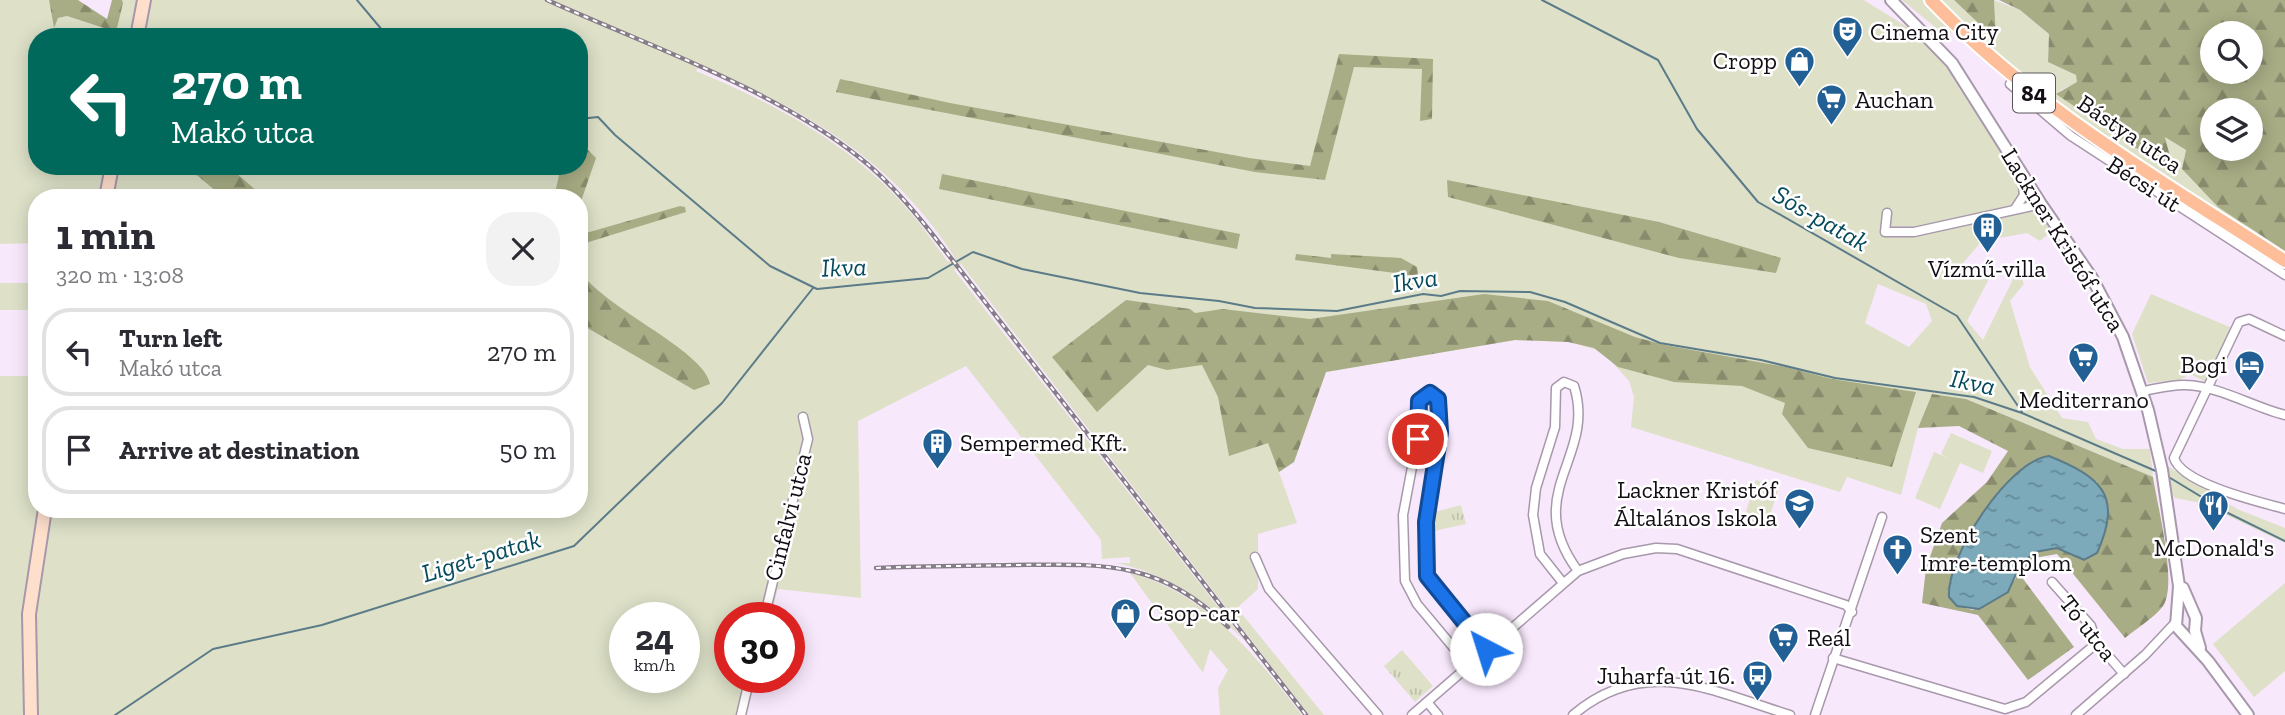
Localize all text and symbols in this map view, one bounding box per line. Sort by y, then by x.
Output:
theatre icon: Cinema City [1830,15,1864,59]
place label: Cinema City [1870,17,1999,46]
map controls [2200,21,2263,161]
button: search [2200,21,2263,84]
shop icon: Cropp [1783,44,1817,88]
place label: Cropp [1713,46,1777,75]
text: 270 m [171,53,302,112]
icon: left [56,56,147,147]
road number: 84 [2013,74,2055,113]
supermarket icon: Auchan [1815,83,1849,127]
place label: Auchan [1855,85,1934,114]
street label: Bástya utca [2072,88,2188,179]
button: layers [2200,98,2263,161]
text: Makó utca [171,113,314,151]
street label: Lackner Kristóf utca [1995,143,2132,337]
street label: Bécsi út [2102,149,2187,218]
water label: Sós-patak [1767,178,1875,258]
text: 1 min [56,209,155,260]
building icon: Vízmű-villa [1970,210,2004,254]
button: close [486,212,560,286]
water label: Ikva [821,250,867,284]
place label: Vízmű-villa [1927,254,2046,283]
text: 320 m · 13:08 [56,261,184,289]
water label: Ikva [1390,261,1440,299]
text: Turn left [119,322,222,354]
icon: left [60,333,98,371]
text: 270 m [487,336,556,368]
supermarket icon: Mediterrano [2067,341,2101,385]
hotel icon: Bogi [2233,348,2267,392]
place label: Bogi [2180,350,2227,379]
text: Makó utca [119,354,222,382]
water label: Ikva [1948,362,1998,402]
place label: Mediterrano [2019,385,2149,414]
pin [1388,409,1448,469]
icon: arrive [1399,420,1437,458]
building icon: Sempermed Kft. [920,426,954,470]
place label: Sempermed Kft. [960,428,1127,457]
icon: arrive [60,431,98,469]
text: Arrive at destination [119,434,359,466]
text: 50 m [499,434,556,466]
street label: Cinfalvi utca [758,450,817,584]
place label: Lackner Kristóf Általános Iskola [1614,475,1779,532]
school or university icon: Lackner Kristóf Általános Iskola [1783,487,1817,531]
restaurant icon: McDonald's [2197,489,2231,533]
place label: Szent Imre-templom [1920,520,2072,577]
water label: Liget-patak [418,523,544,589]
church icon: Szent Imre-templom [1880,532,1914,576]
place label: McDonald's [2154,533,2274,562]
street label: Tó utca [2054,589,2124,667]
shop icon: Csop-car [1108,596,1142,640]
place label: Csop-car [1148,598,1241,627]
speed limit sign: 30 [714,602,805,693]
position arrow [1449,612,1523,686]
text: 24 [635,617,674,659]
supermarket icon: Reál [1767,621,1801,665]
place label: Reál [1807,623,1851,652]
text: km/h [634,654,675,676]
bus stop icon: Juharfa út 16. [1741,659,1775,703]
place label: Juharfa út 16. [1597,661,1735,690]

